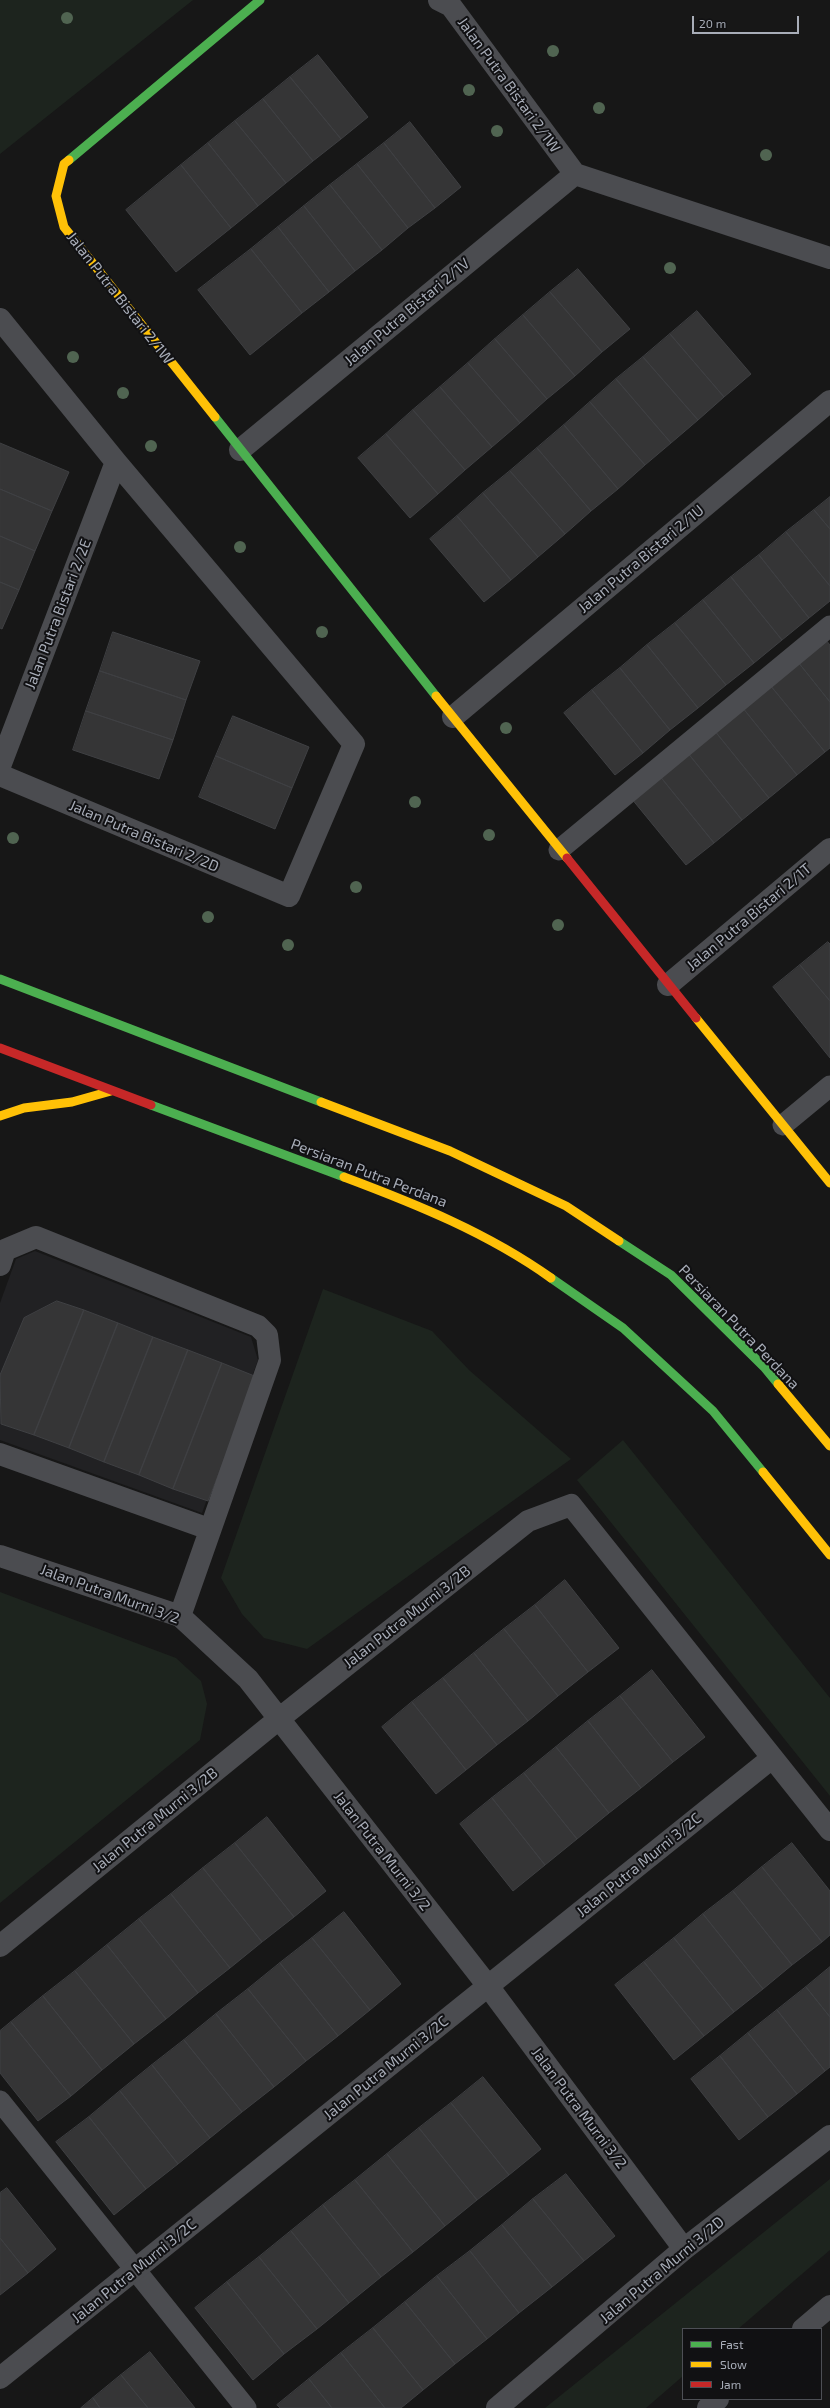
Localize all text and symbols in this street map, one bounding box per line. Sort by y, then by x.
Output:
scale bar [694,8,801,34]
street label: Jalan Putra Bistari 2/1W [454,14,564,156]
text: 20 m [699,16,726,30]
street label: Jalan Putra Bistari 2/1W [63,228,177,368]
street label: Jalan Putra Bistari 2/1V [341,254,473,370]
street label: Jalan Putra Bistari 2/1U [574,501,708,617]
street label: Jalan Putra Bistari 2/2E [21,536,95,692]
street label: Jalan Putra Bistari 2/2D [66,796,222,876]
street label: Jalan Putra Bistari 2/1T [683,860,815,974]
street label: Persiaran Putra Perdana [288,1135,450,1211]
street label: Persiaran Putra Perdana [675,1261,803,1393]
street label: Jalan Putra Murni 3/2 [38,1560,182,1628]
street label: Jalan Putra Murni 3/2B [340,1562,474,1672]
street label: Jalan Putra Murni 3/2B [89,1764,221,1876]
street label: Jalan Putra Murni 3/2 [330,1788,434,1914]
street label: Jalan Putra Murni 3/2C [573,1809,705,1921]
street label: Jalan Putra Murni 3/2C [320,2012,452,2124]
street label: Jalan Putra Murni 3/2 [528,2044,630,2172]
street label: Jalan Putra Murni 3/2D [596,2213,728,2327]
street label: Jalan Putra Murni 3/2C [68,2215,200,2327]
legend [682,2328,822,2400]
text: Fast [720,2337,743,2351]
text: Slow [720,2357,747,2371]
text: Jam [720,2377,741,2391]

